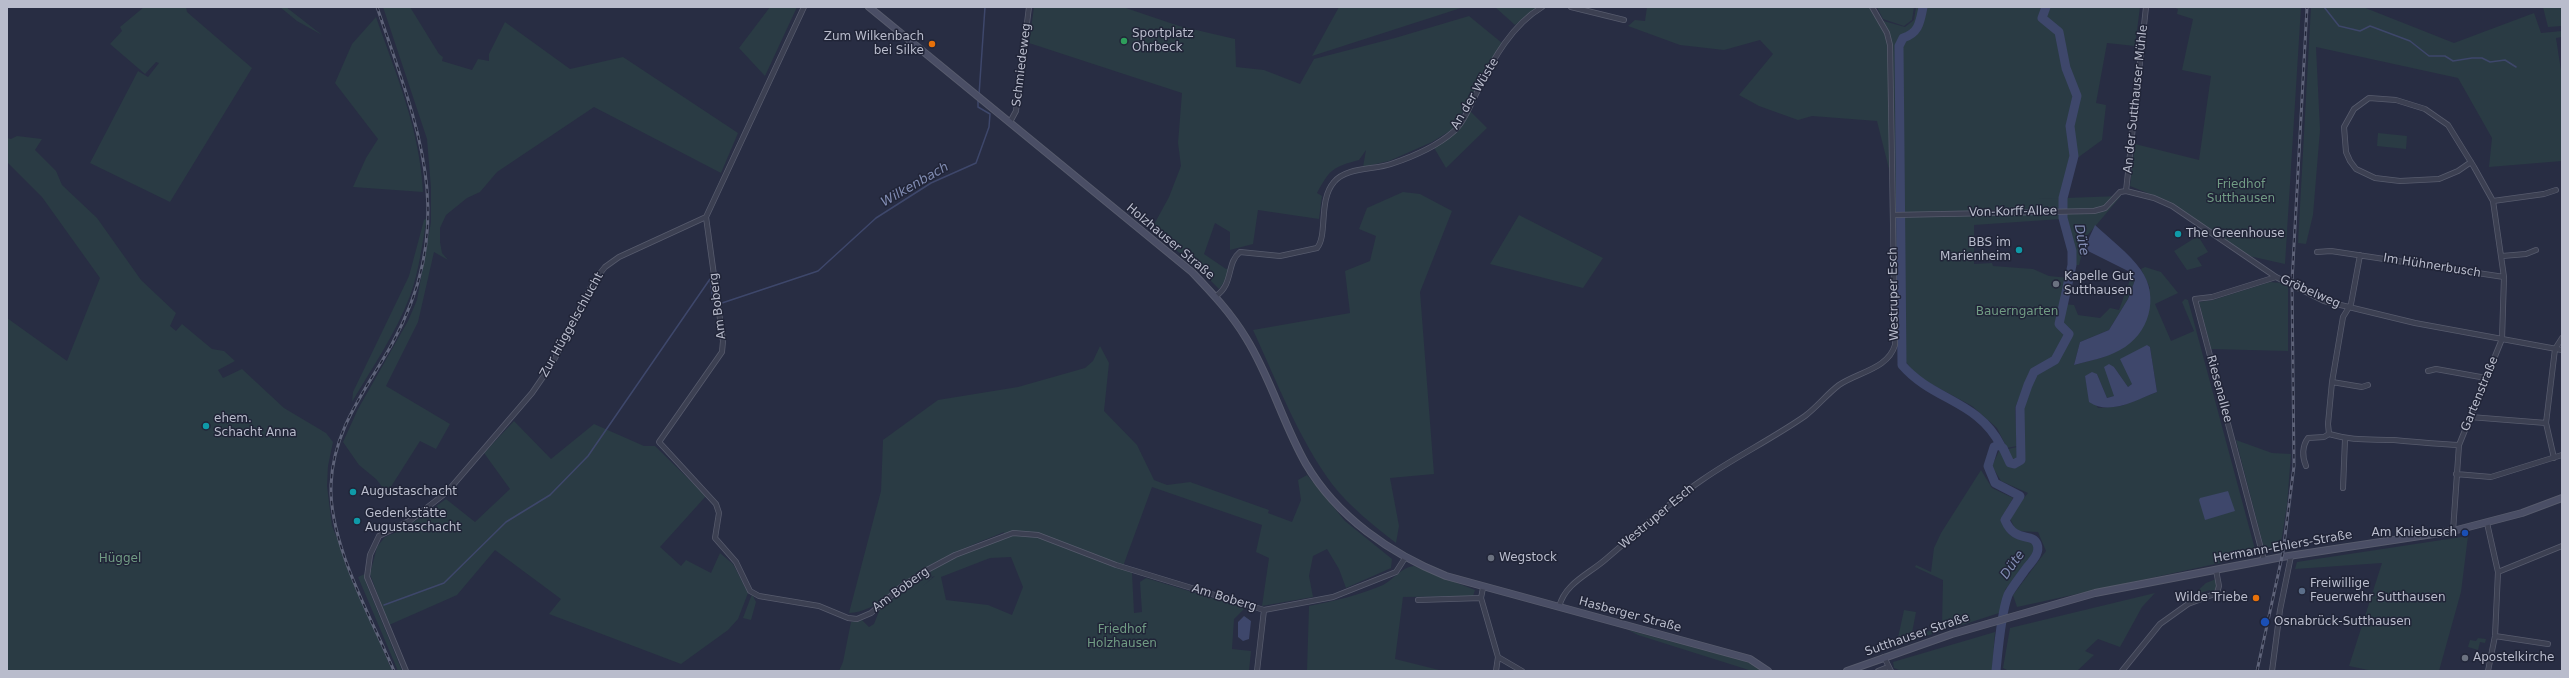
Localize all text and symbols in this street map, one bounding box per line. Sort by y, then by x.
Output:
street label: Schmiedeweg [1010,22,1034,108]
street label: An der Sutthauser Mühle [2121,24,2151,174]
place label: Sportplatz Ohrbeck [1132,27,1194,55]
place label: Zum Wilkenbach bei Silke [824,30,924,58]
marker: Sportplatz Ohrbeck [1119,36,1129,46]
marker: Zum Wilkenbach bei Silke [927,39,937,49]
street label: An der Wüste [1448,56,1502,132]
water label: Wilkenbach [878,159,952,211]
park label: Friedhof Sutthausen [2207,178,2275,206]
street label: Holzhauser Straße [1123,201,1217,283]
street label: Von-Korff-Allee [1969,204,2057,220]
water label: Düte [2070,223,2092,257]
place label: The Greenhouse [2186,227,2285,241]
marker: The Greenhouse [2173,229,2183,239]
place label: BBS im Marienheim [1940,236,2011,264]
marker: BBS im Marienheim [2014,245,2024,255]
street label: Westruper Esch [1886,247,1902,341]
street label: Im Hühnerbusch [2382,251,2482,281]
street label: Zur Hüggelschlucht [537,270,607,380]
place label: Kapelle Gut Sutthausen [2064,270,2133,298]
street label: Am Boberg [707,272,729,340]
street label: Gröbelweg [2278,272,2342,312]
marker: Kapelle Gut Sutthausen [2051,279,2061,289]
park label: Bauerngarten [1976,305,2058,319]
street label: Riesenallee [2203,354,2235,424]
street label: Gartenstraße [2458,354,2502,434]
place label: ehem. Schacht Anna [214,412,297,440]
marker: ehem. Schacht Anna [201,421,211,431]
street label: Westruper Esch [1616,481,1698,553]
place label: Augustaschacht [361,485,457,499]
marker: Augustaschacht [348,487,358,497]
place label: Gedenkstätte Augustaschacht [365,507,461,535]
marker: Gedenkstätte Augustaschacht [352,516,362,526]
place label: Am Kniebusch [2371,526,2457,540]
street label: Hermann-Ehlers-Straße [2212,528,2354,566]
marker: Am Kniebusch [2460,528,2470,538]
water label: Düte [1998,548,2028,582]
place label: Wegstock [1499,551,1557,565]
park label: Hüggel [99,552,141,566]
marker: Wegstock [1486,553,1496,563]
street label: Am Boberg [870,565,932,615]
place label: Freiwillige Feuerwehr Sutthausen [2310,577,2446,605]
street label: Am Boberg [1190,581,1258,615]
marker: Freiwillige Feuerwehr Sutthausen [2297,586,2307,596]
place label: Wilde Triebe [2175,591,2248,605]
marker: Wilde Triebe [2251,593,2261,603]
street label: Hasberger Straße [1577,594,1683,636]
street label: Sutthauser Straße [1863,610,1971,660]
place label: Osnabrück-Sutthausen [2274,615,2411,629]
marker: Osnabrück-Sutthausen [2259,616,2271,628]
park label: Friedhof Holzhausen [1087,623,1157,651]
place label: Apostelkirche [2473,651,2554,665]
marker: Apostelkirche [2460,653,2470,663]

